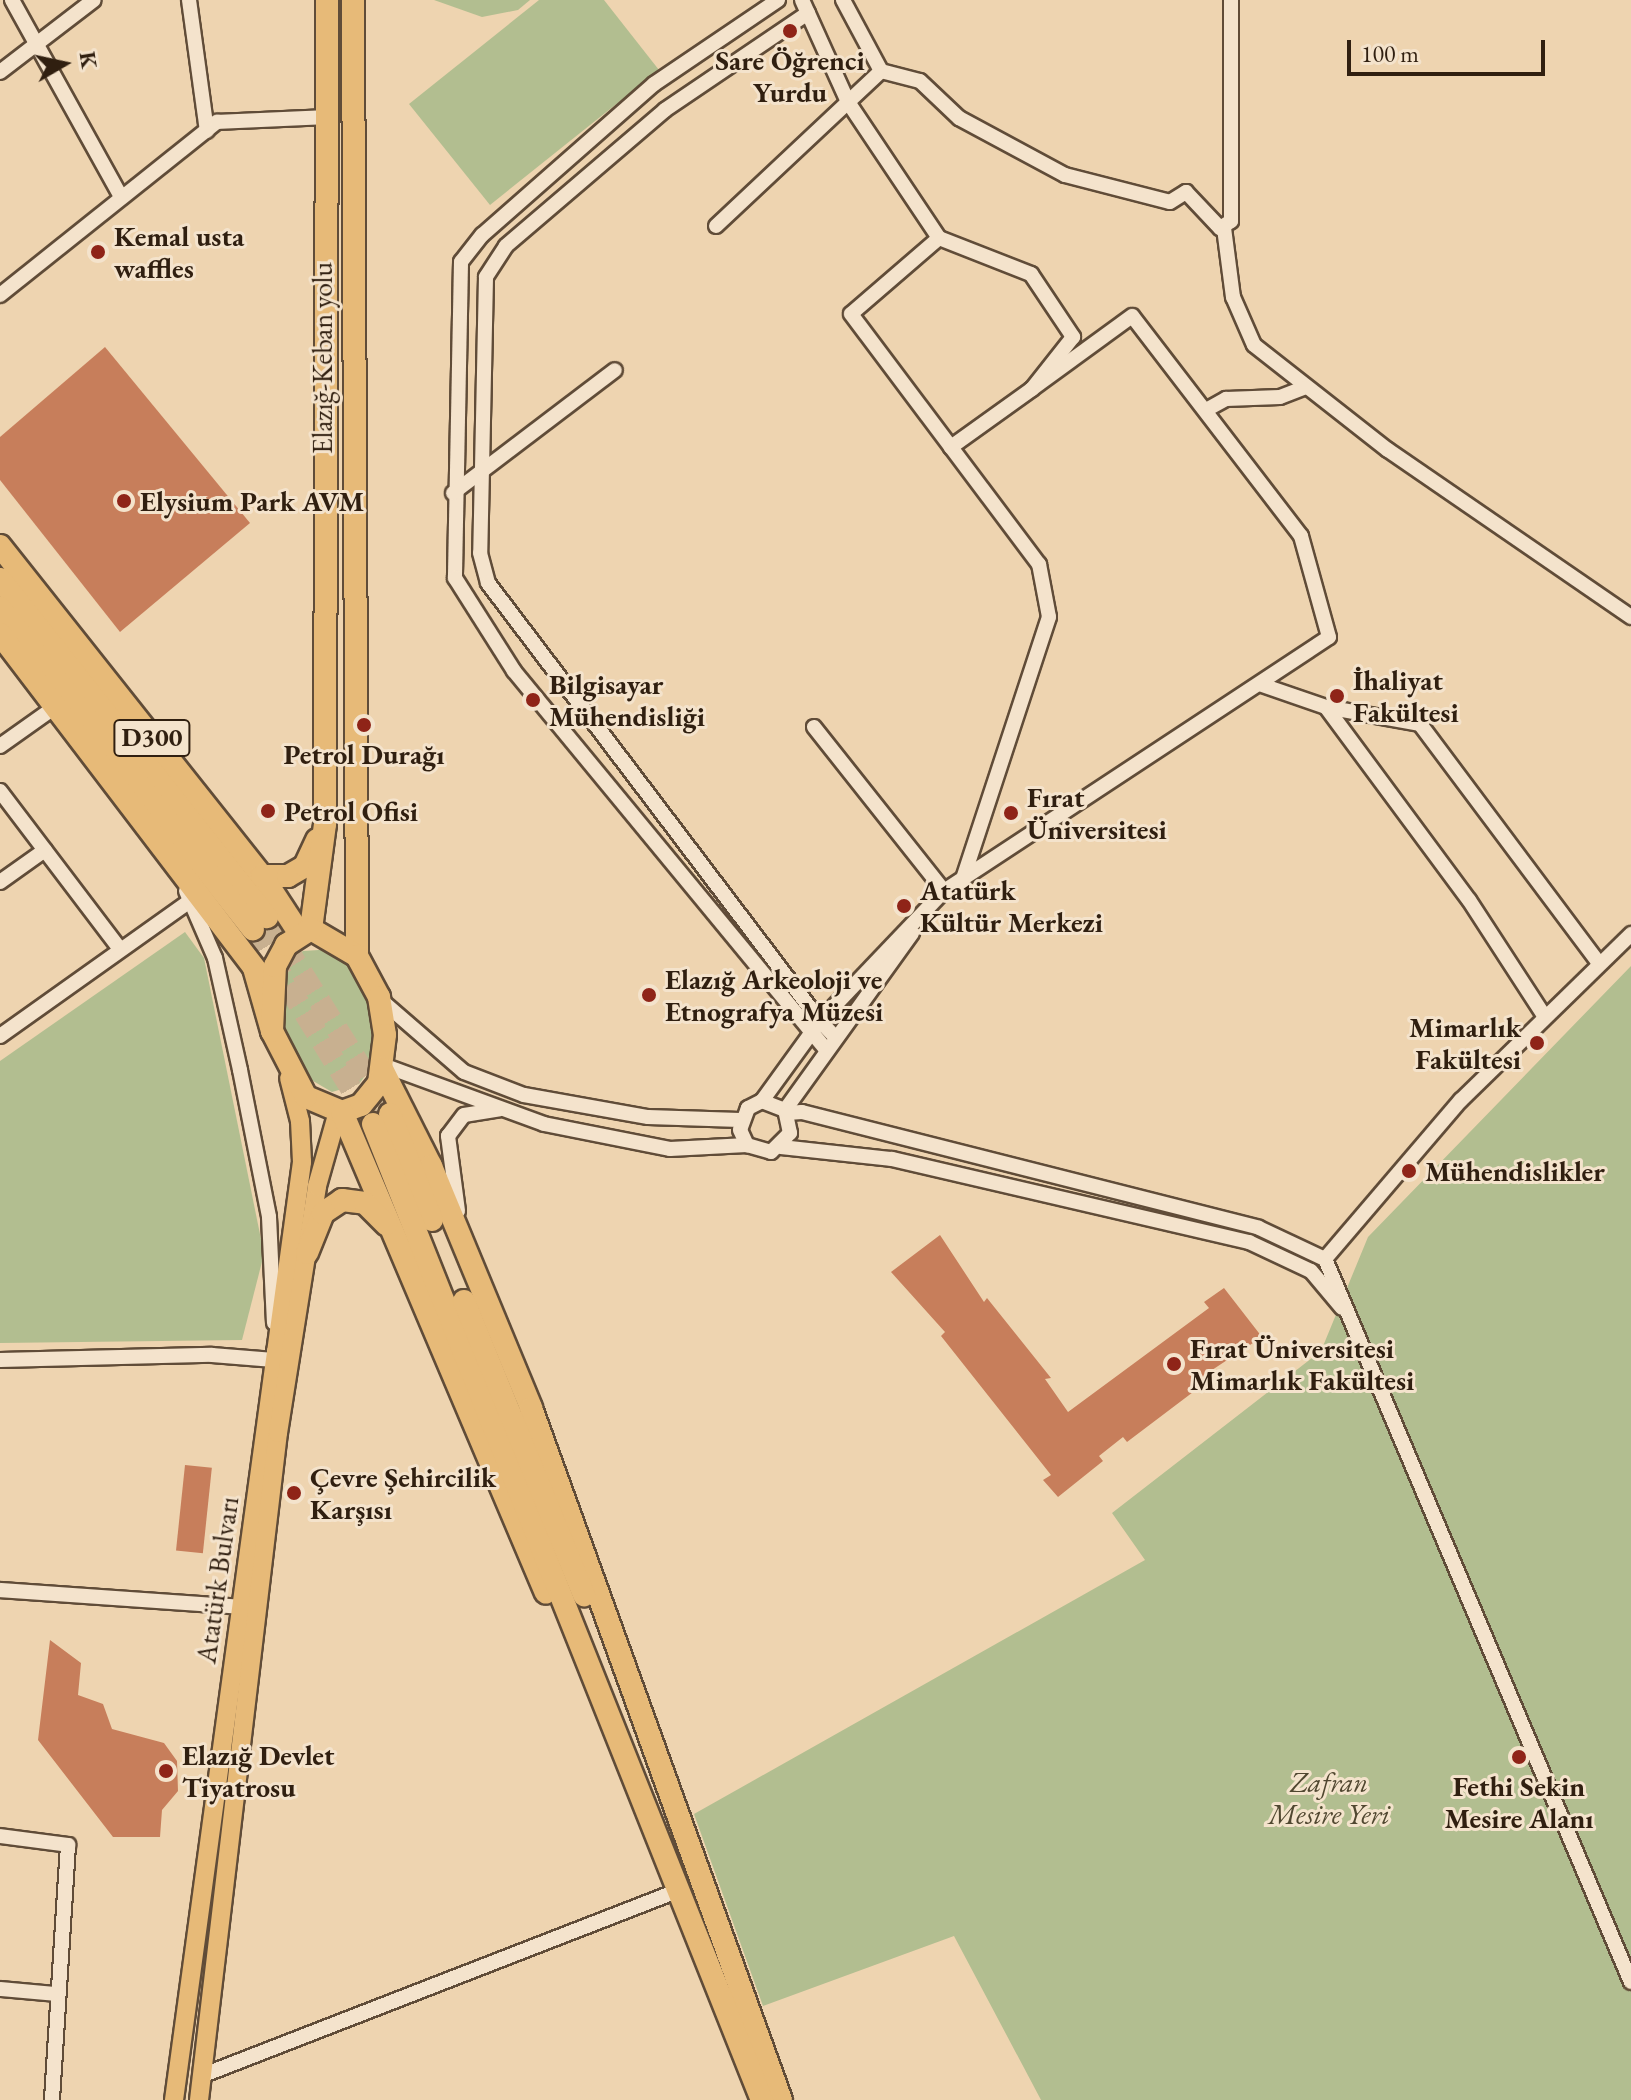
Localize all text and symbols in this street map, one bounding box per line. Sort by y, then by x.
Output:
marker: Sare Öğrenci Yurdu [781,22,799,40]
north arrow [24,24,104,104]
scale bar [1351,24,1549,74]
text: 100 m [1361,38,1419,69]
place label: Sare Öğrenci Yurdu [715,43,865,109]
text: K [73,50,104,71]
place label: Kemal usta waffles [114,219,244,285]
marker: Kemal usta waffles [89,243,107,261]
street label: Elazığ-Keban yolu [305,262,339,454]
place label: Elysium Park AVM [140,484,364,518]
marker: Elysium Park AVM [115,492,133,510]
place label: İhaliyat Fakültesi [1353,663,1459,729]
place label: Bilgisayar Mühendisliği [549,667,705,733]
marker: İhaliyat Fakültesi [1328,687,1346,705]
marker: Bilgisayar Mühendisliği [524,691,542,709]
road number: D300 [112,716,192,760]
marker: Petrol Durağı [355,716,373,734]
place label: Petrol Durağı [284,737,444,771]
place label: Fırat Üniversitesi [1027,780,1167,846]
place label: Petrol Ofisi [284,794,418,828]
marker: Petrol Ofisi [259,802,277,820]
marker: Fırat Üniversitesi [1002,804,1020,822]
place label: Atatürk Kültür Merkezi [920,873,1103,939]
marker: Atatürk Kültür Merkezi [895,897,913,915]
place label: Elazığ Arkeoloji ve Etnografya Müzesi [665,962,883,1028]
marker: Elazığ Arkeoloji ve Etnografya Müzesi [640,986,658,1004]
place label: Mimarlık Fakültesi [1409,1010,1521,1076]
marker: Mimarlık Fakültesi [1528,1034,1546,1052]
place label: Mühendislikler [1425,1154,1605,1188]
marker: Mühendislikler [1400,1162,1418,1180]
place label: Fırat Üniversitesi Mimarlık Fakültesi [1190,1331,1414,1397]
marker: Fırat Üniversitesi Mimarlık Fakültesi [1165,1355,1183,1373]
place label: Çevre Şehircilik Karşısı [310,1460,496,1526]
marker: Çevre Şehircilik Karşısı [285,1484,303,1502]
street label: Atatürk Bulvarı [189,1494,245,1666]
place label: Elazığ Devlet Tiyatrosu [182,1738,334,1804]
marker: Fethi Sekin Mesire Alanı [1510,1748,1528,1766]
marker: Elazığ Devlet Tiyatrosu [157,1762,175,1780]
park label: Zafran Mesire Yeri [1268,1765,1390,1831]
place label: Fethi Sekin Mesire Alanı [1444,1769,1594,1835]

